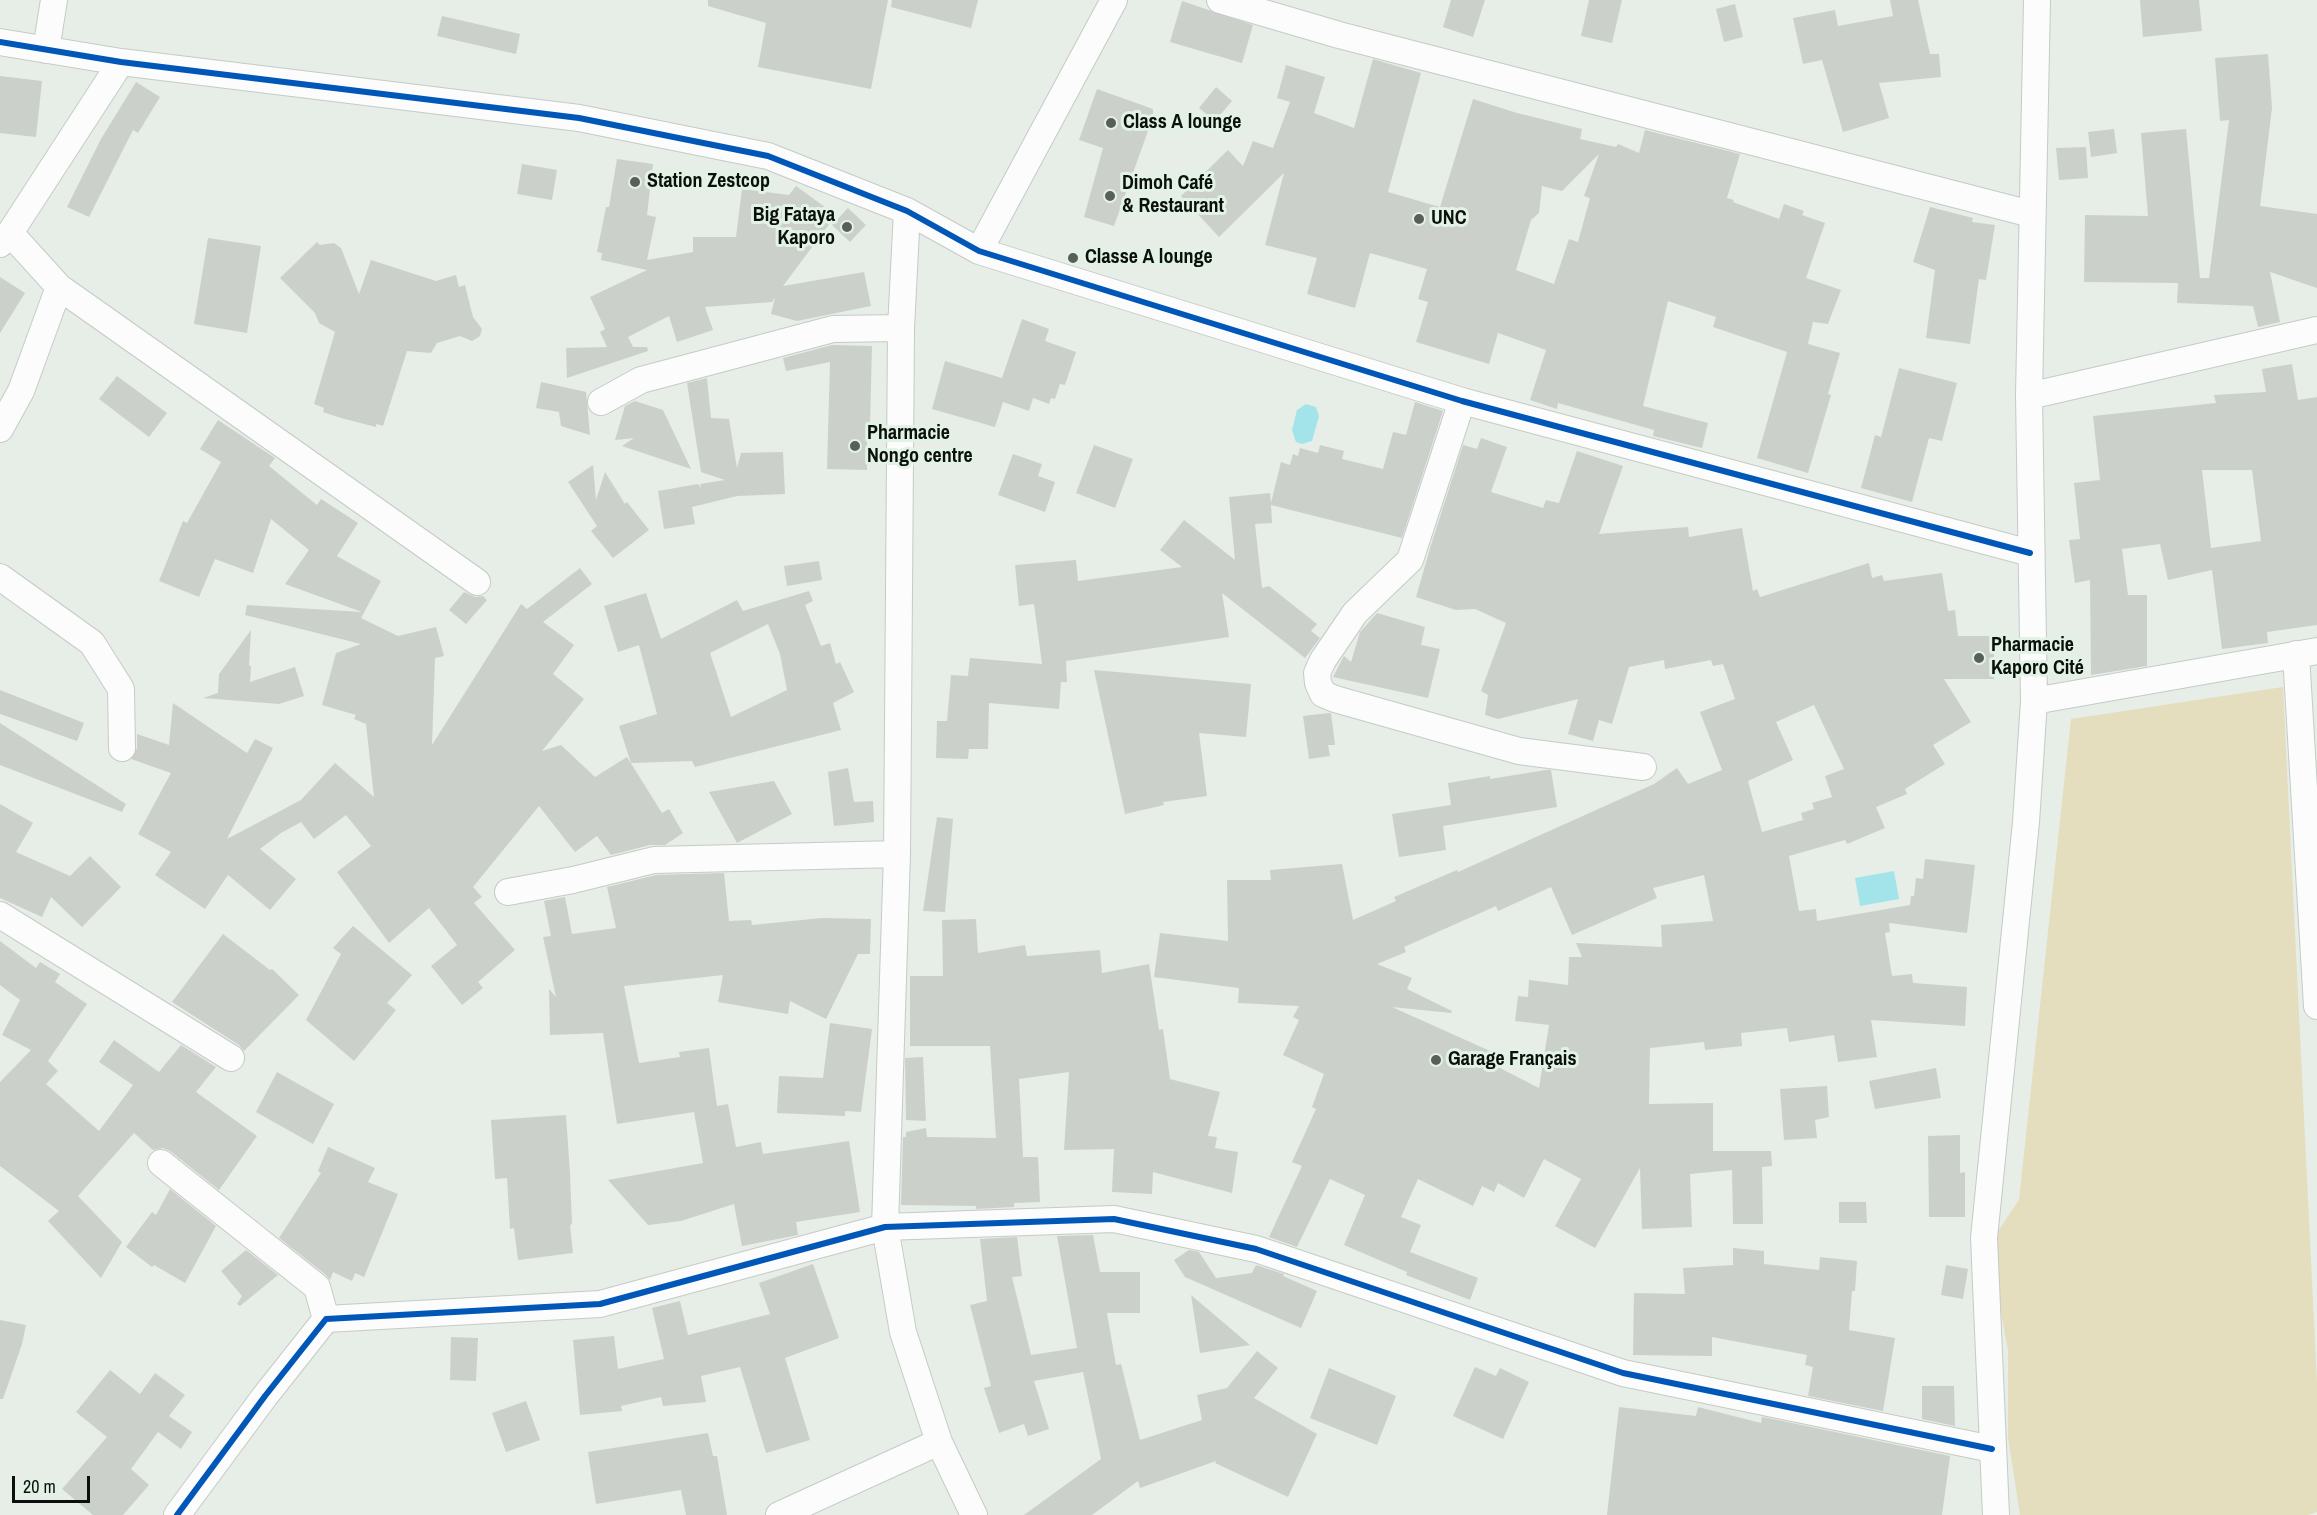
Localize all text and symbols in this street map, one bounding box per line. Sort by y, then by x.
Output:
place label: Class A lounge [1123,111,1241,135]
marker: Class A lounge [1104,116,1118,130]
place label: Station Zestcop [647,170,770,194]
place label: Dimoh Café & Restaurant [1122,172,1224,219]
marker: Station Zestcop [628,175,642,189]
marker: Dimoh Café & Restaurant [1103,189,1117,203]
place label: Big Fataya Kaporo [753,204,835,251]
place label: UNC [1431,207,1467,231]
marker: UNC [1412,212,1426,226]
marker: Big Fataya Kaporo [840,220,854,234]
place label: Classe A lounge [1085,246,1213,270]
marker: Classe A lounge [1066,251,1080,265]
place label: Pharmacie Nongo centre [867,422,973,469]
marker: Pharmacie Nongo centre [848,439,862,453]
place label: Pharmacie Kaporo Cité [1991,634,2084,681]
marker: Pharmacie Kaporo Cité [1972,651,1986,665]
place label: Garage Français [1448,1048,1577,1072]
marker: Garage Français [1429,1053,1443,1067]
scale bar [15,1464,93,1502]
text: 20 m [23,1474,56,1499]

